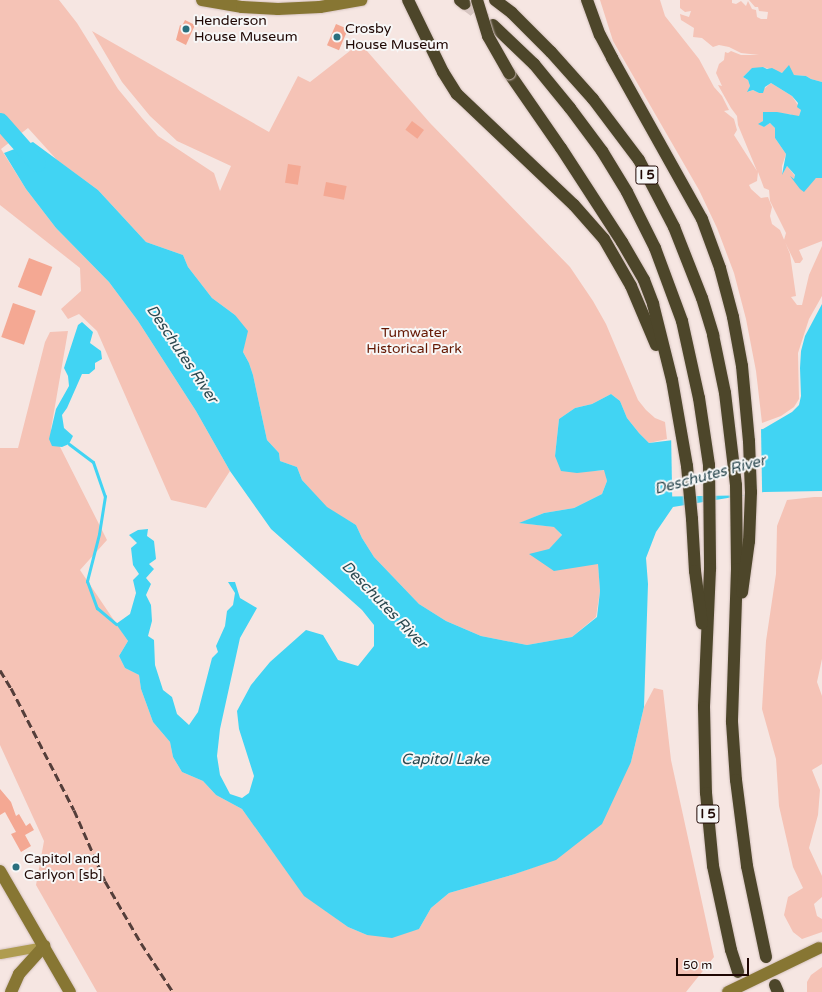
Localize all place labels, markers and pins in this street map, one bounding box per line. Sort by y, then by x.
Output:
place label: Henderson House Museum [194,13,298,46]
place label: Crosby House Museum [345,21,449,54]
marker: Henderson House Museum [181,24,191,34]
marker: Crosby House Museum [332,32,342,42]
place label: Capitol and Carlyon [sb] [24,851,103,884]
marker: Capitol and Carlyon [sb] [11,862,21,872]

